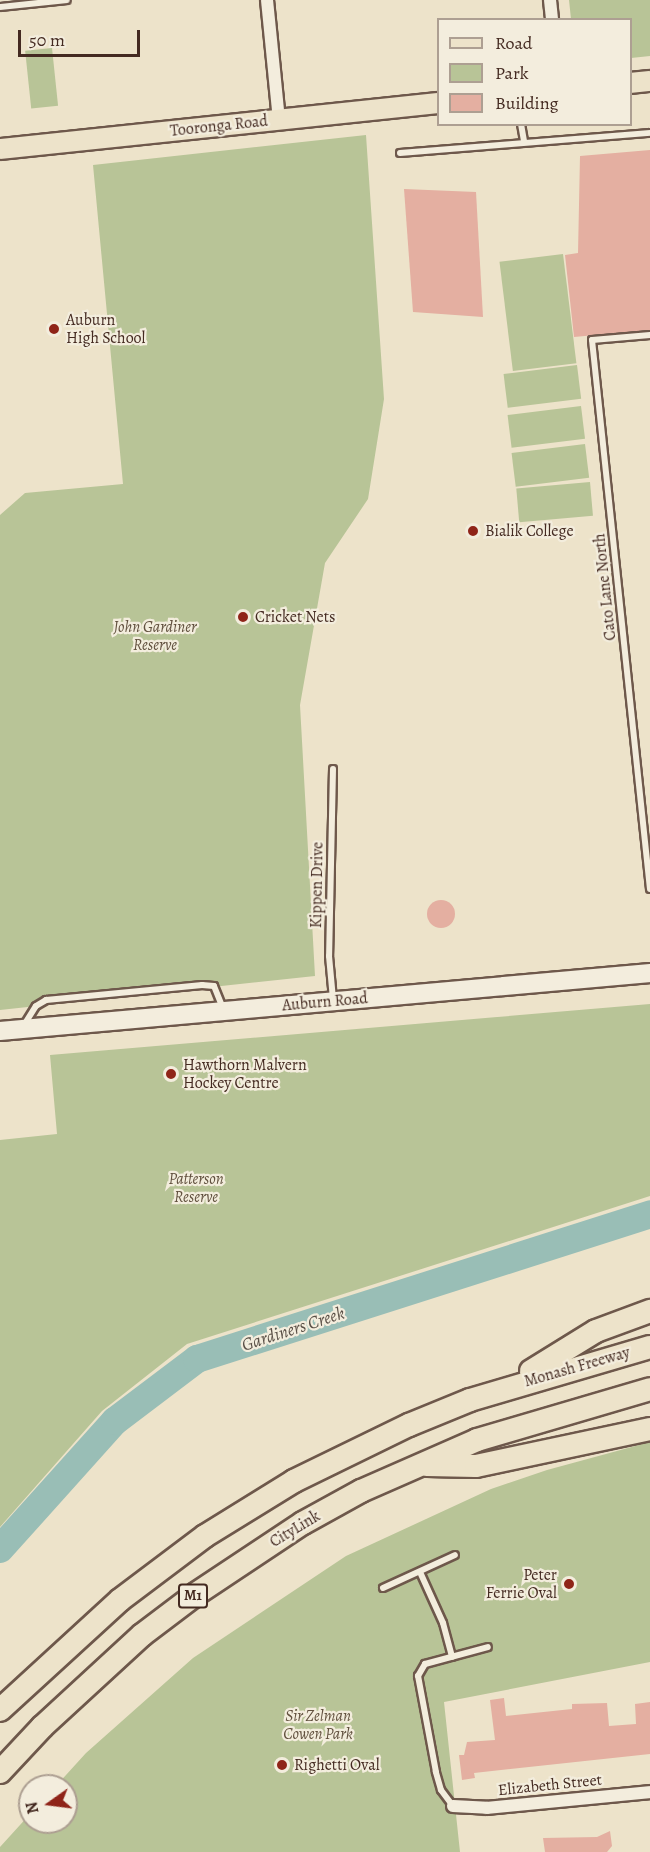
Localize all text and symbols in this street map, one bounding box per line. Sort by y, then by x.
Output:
scale bar [21,18,142,56]
legend [437,18,632,126]
text: 50 m [29,28,65,52]
text: Road [495,31,532,55]
text: Park [495,61,529,85]
text: Building [495,91,559,115]
street label: Tooronga Road [169,111,269,141]
place label: Auburn High School [66,310,145,348]
marker: Auburn High School [47,322,61,336]
place label: Bialik College [485,521,574,541]
marker: Bialik College [466,524,480,538]
street label: Cato Lane North [590,532,620,642]
place label: Cricket Nets [255,607,335,627]
marker: Cricket Nets [236,610,250,624]
park label: John Gardiner Reserve [114,617,196,655]
street label: Kippen Drive [307,842,327,928]
street label: Auburn Road [281,989,369,1015]
place label: Hawthorn Malvern Hockey Centre [183,1055,307,1093]
marker: Hawthorn Malvern Hockey Centre [164,1067,178,1081]
park label: Patterson Reserve [168,1169,224,1207]
water label: Gardiners Creek [239,1302,347,1356]
street label: Monash Freeway [522,1343,632,1391]
street label: CityLink [266,1506,324,1552]
place label: Peter Ferrie Oval [486,1565,557,1603]
marker: Peter Ferrie Oval [562,1577,576,1591]
road number: M1 [178,1584,208,1608]
park label: Sir Zelman Cowen Park [283,1706,353,1744]
place label: Righetti Oval [294,1755,380,1775]
marker: Righetti Oval [275,1758,289,1772]
street label: Elizabeth Street [497,1770,603,1800]
north arrow [18,1774,78,1834]
text: N [20,1800,45,1816]

